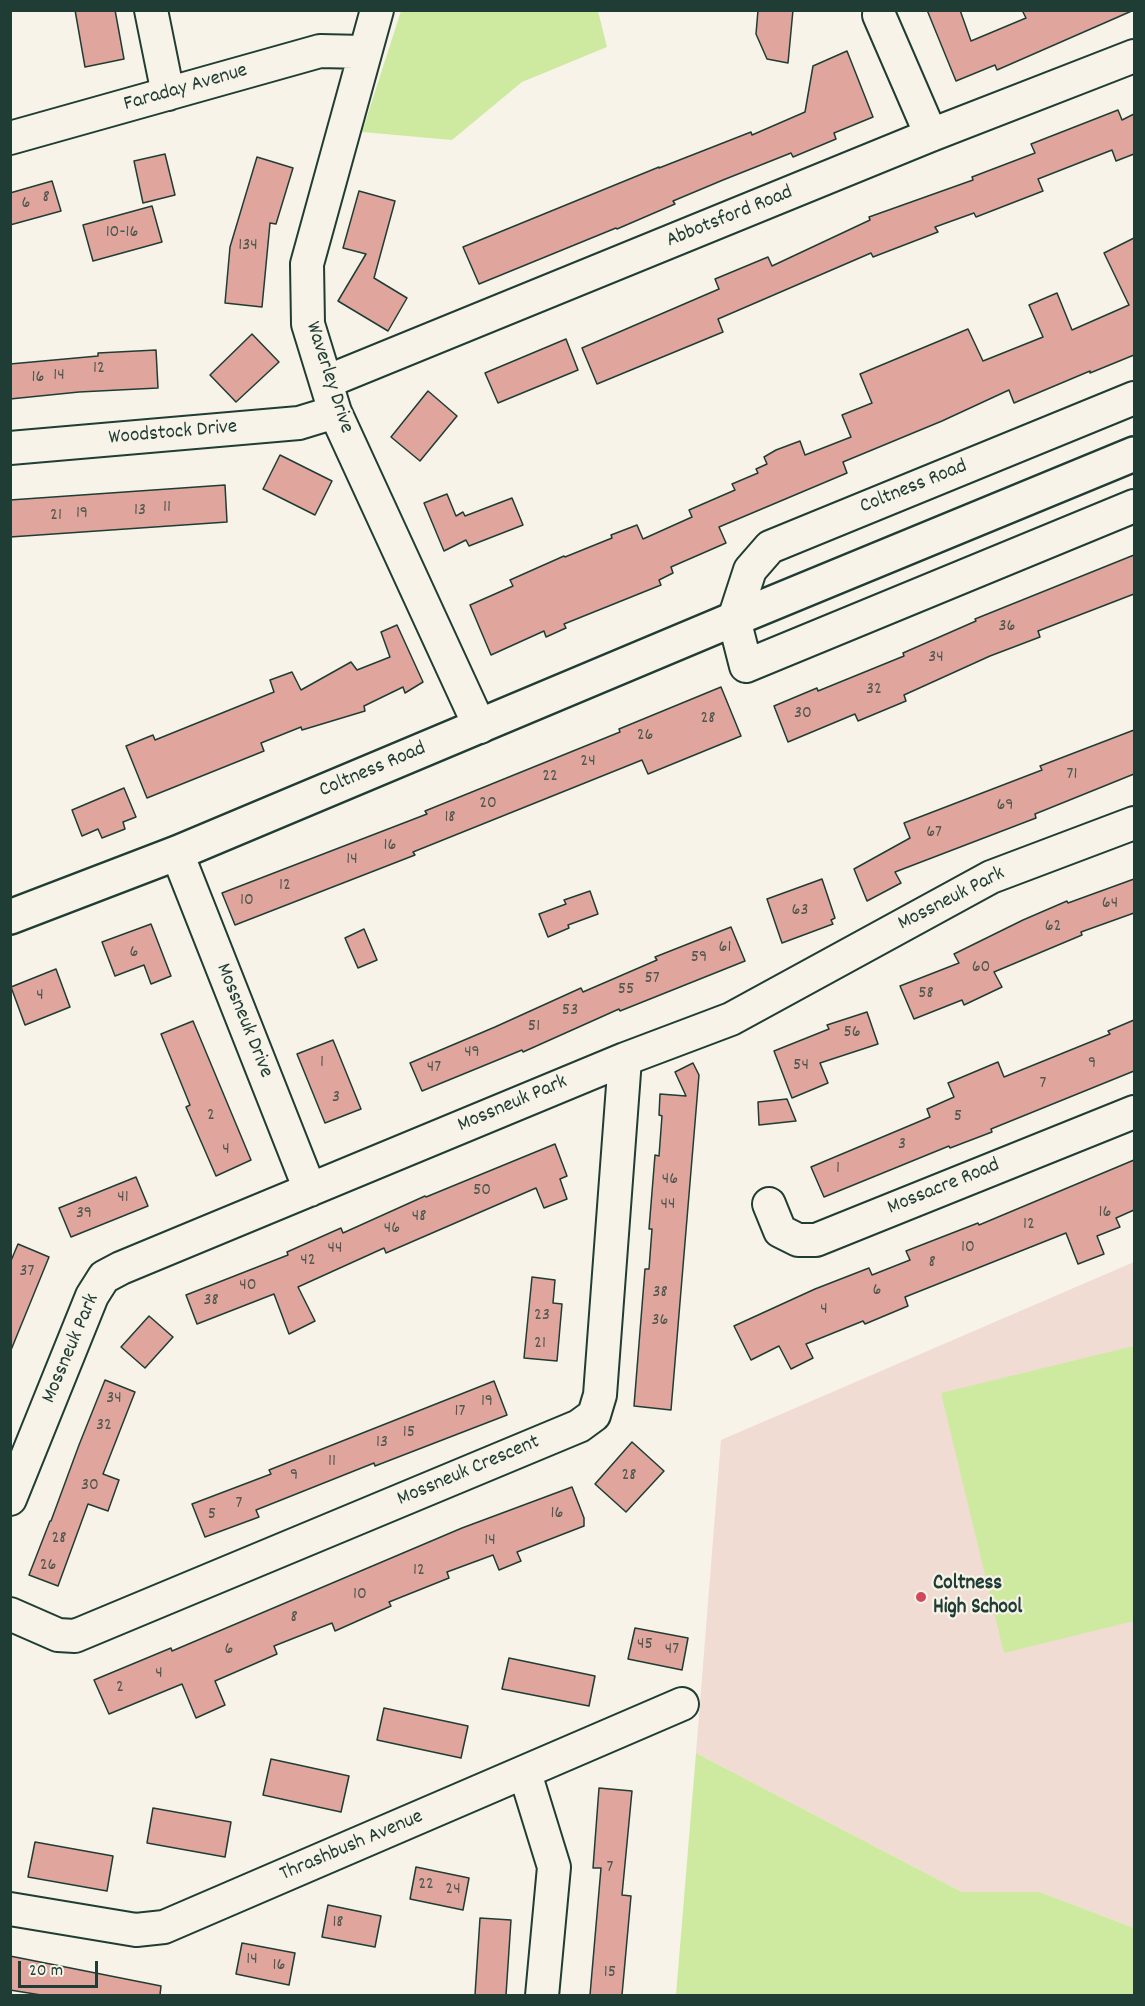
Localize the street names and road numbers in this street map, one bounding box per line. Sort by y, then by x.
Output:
street label: Faraday Avenue [121,59,251,119]
street label: Abbotsford Road [663,181,797,255]
street label: Waverley Drive [298,319,358,437]
street label: Woodstock Drive [108,416,238,452]
street label: Coltness Road [857,455,971,521]
street label: Coltness Road [316,737,430,805]
street label: Mossneuk Park [894,862,1010,938]
street label: Mossneuk Drive [209,960,277,1082]
street label: Mossneuk Park [454,1071,572,1139]
street label: Mossacre Road [884,1154,1004,1222]
street label: Mossneuk Park [38,1290,106,1408]
street label: Mossneuk Crescent [394,1431,544,1513]
street label: Thrashbush Avenue [277,1806,427,1888]

